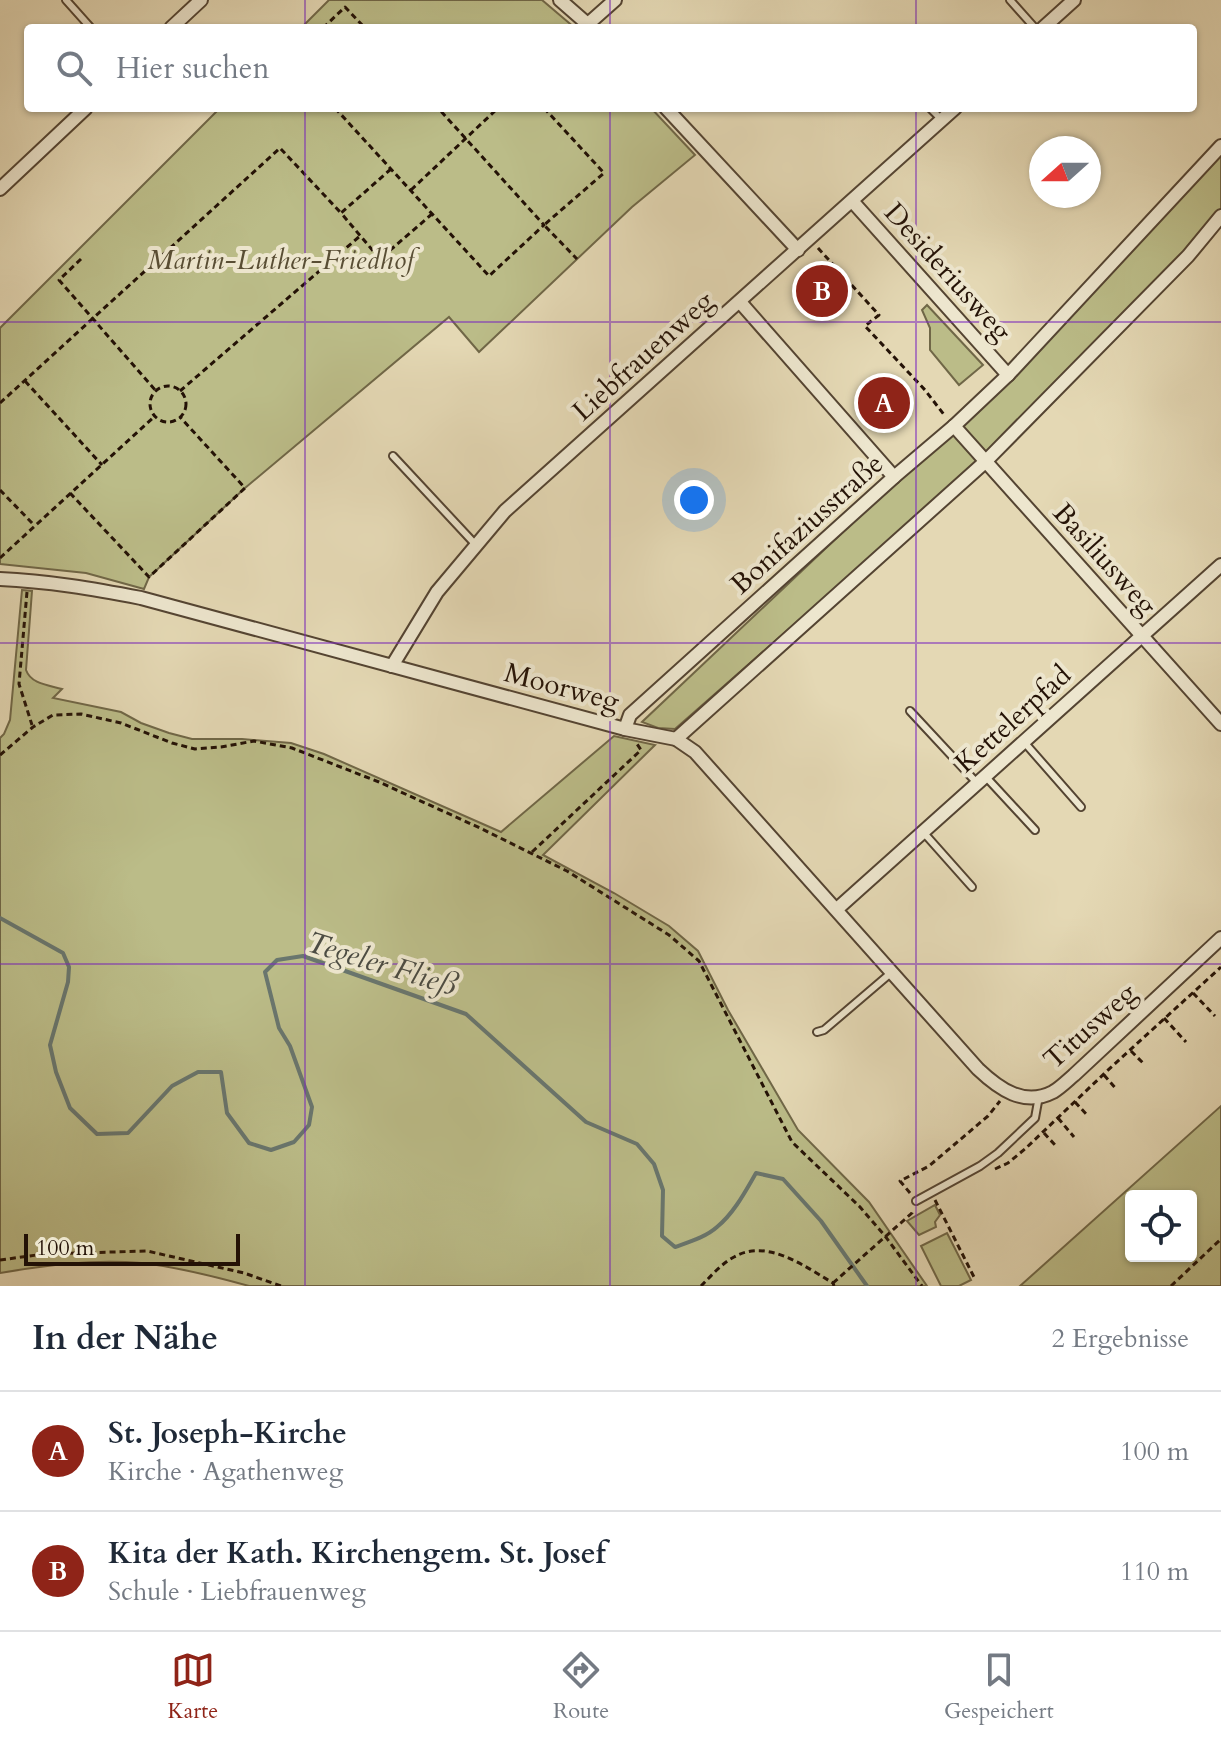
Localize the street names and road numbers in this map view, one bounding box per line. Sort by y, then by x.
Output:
street label: Desideriusweg [876,195,1021,350]
street label: Liebfrauenweg [564,282,722,430]
street label: Bonifaziusstraße [722,445,892,603]
street label: Basiliusweg [1044,495,1166,624]
street label: Moorweg [500,653,624,721]
street label: Kettelerpfad [947,656,1079,781]
street label: Titusweg [1035,974,1145,1078]

